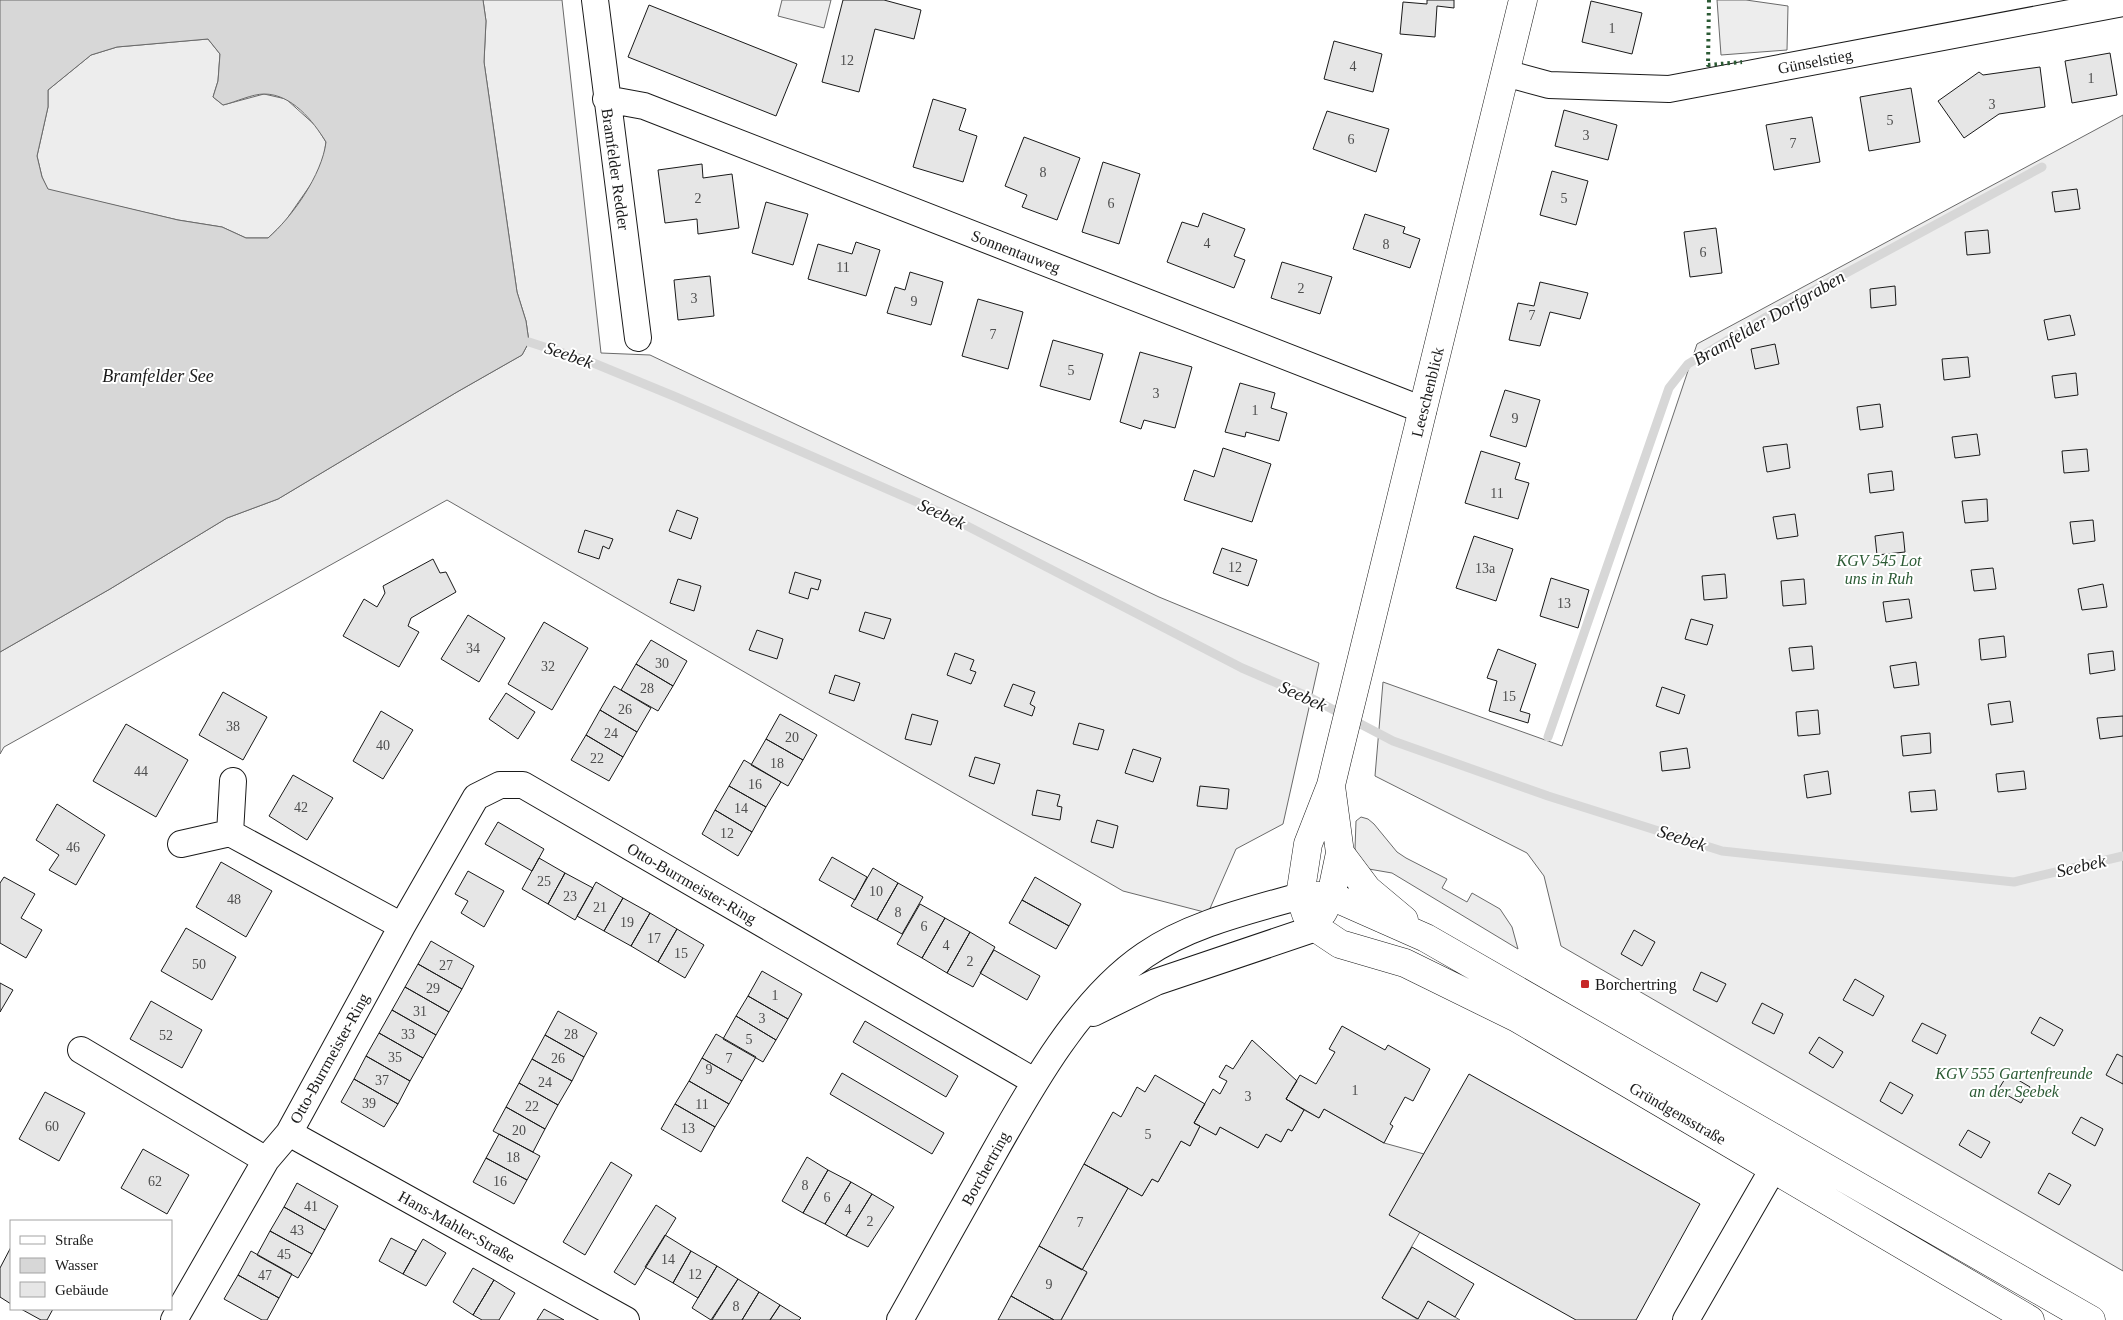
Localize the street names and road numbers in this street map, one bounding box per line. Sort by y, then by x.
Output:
street label: Günselstieg [1776,46,1854,78]
street label: Bramfelder Redder [599,107,633,232]
street label: Sonnentauweg [968,227,1063,277]
street label: Leeschenblick [1408,345,1447,439]
street label: Otto-Burrmeister-Ring [624,839,759,928]
street label: Otto-Burrmeister-Ring [287,990,373,1127]
street label: Gründgensstraße [1626,1079,1729,1149]
street label: Borchertring [958,1128,1014,1209]
street label: Hans-Mahler-Straße [396,1187,518,1265]

